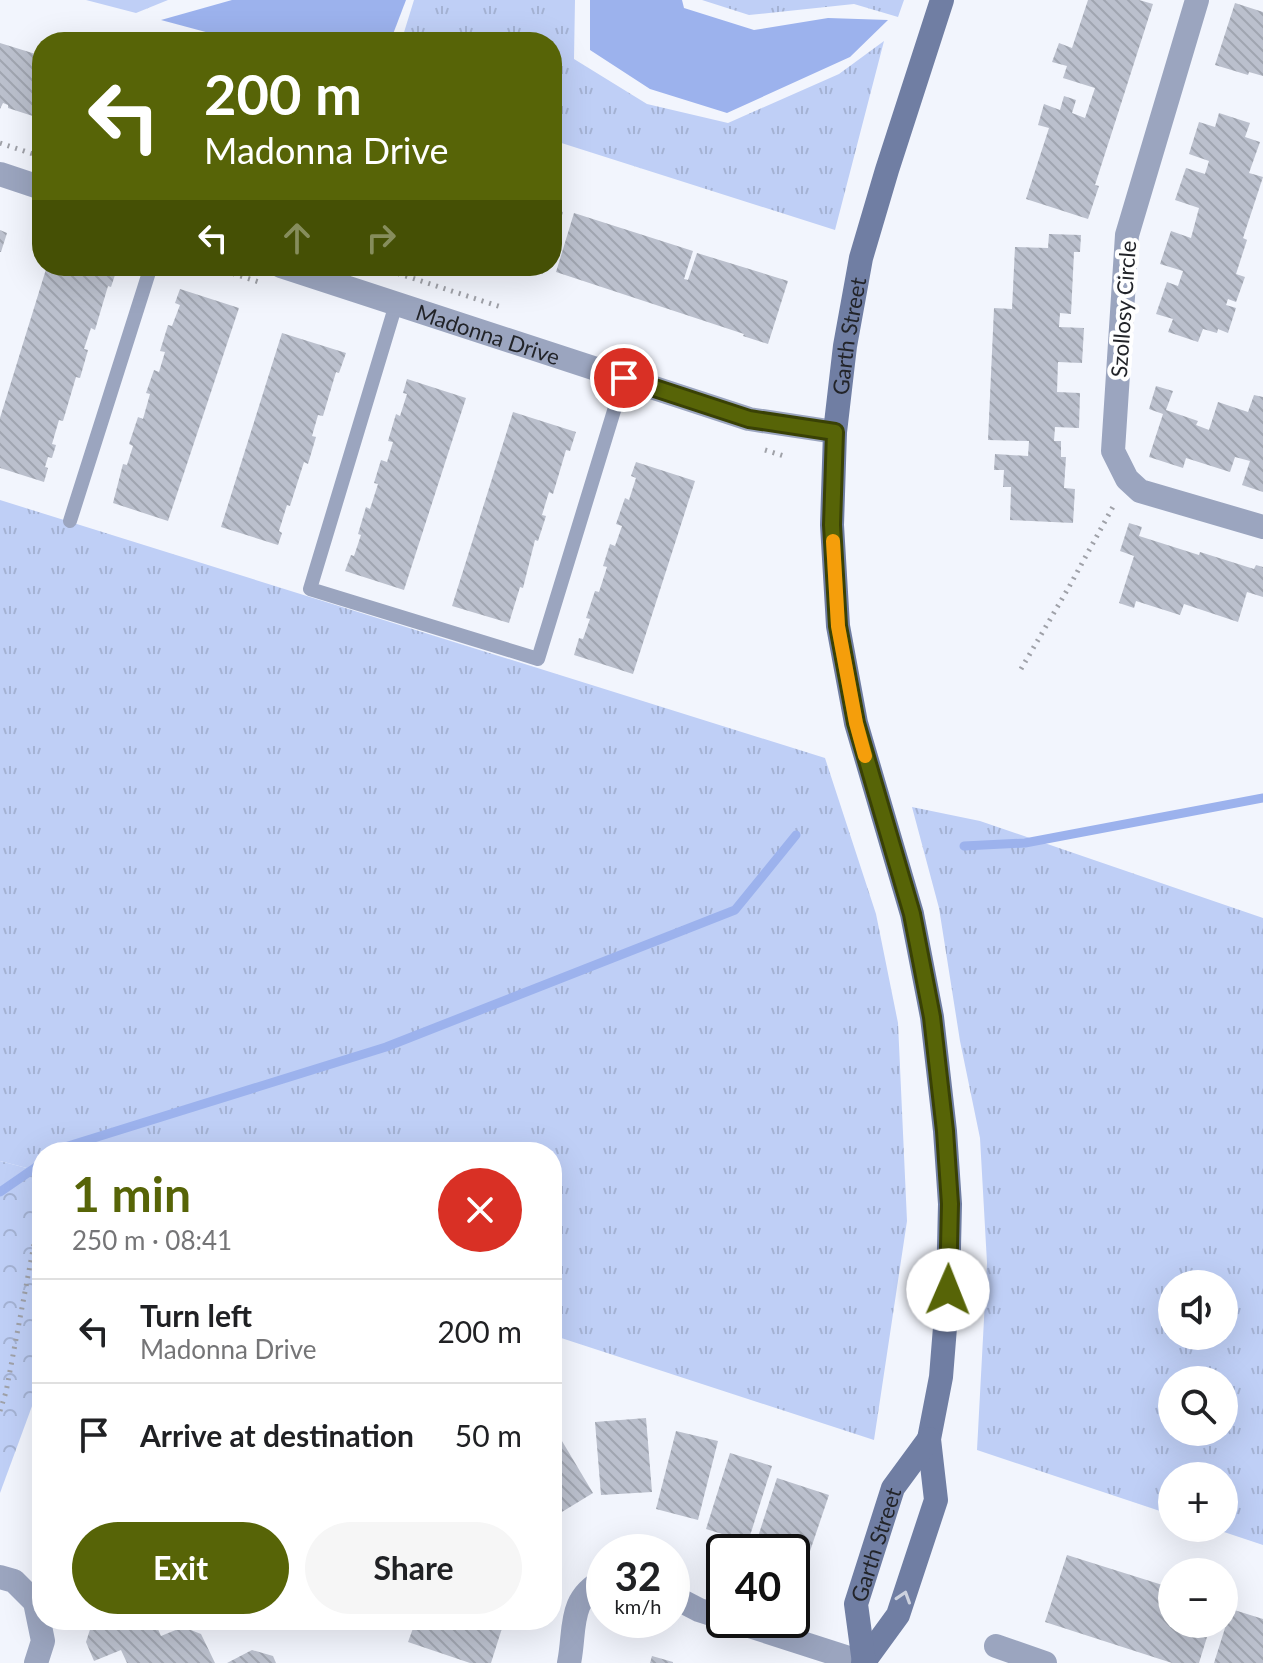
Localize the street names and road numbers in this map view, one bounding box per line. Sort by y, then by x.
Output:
street label: Szollosy Circle [1105,240,1141,378]
street label: Garth Street [826,275,871,396]
street label: Madonna Drive [413,298,563,370]
street label: Garth Street [844,1484,906,1605]

